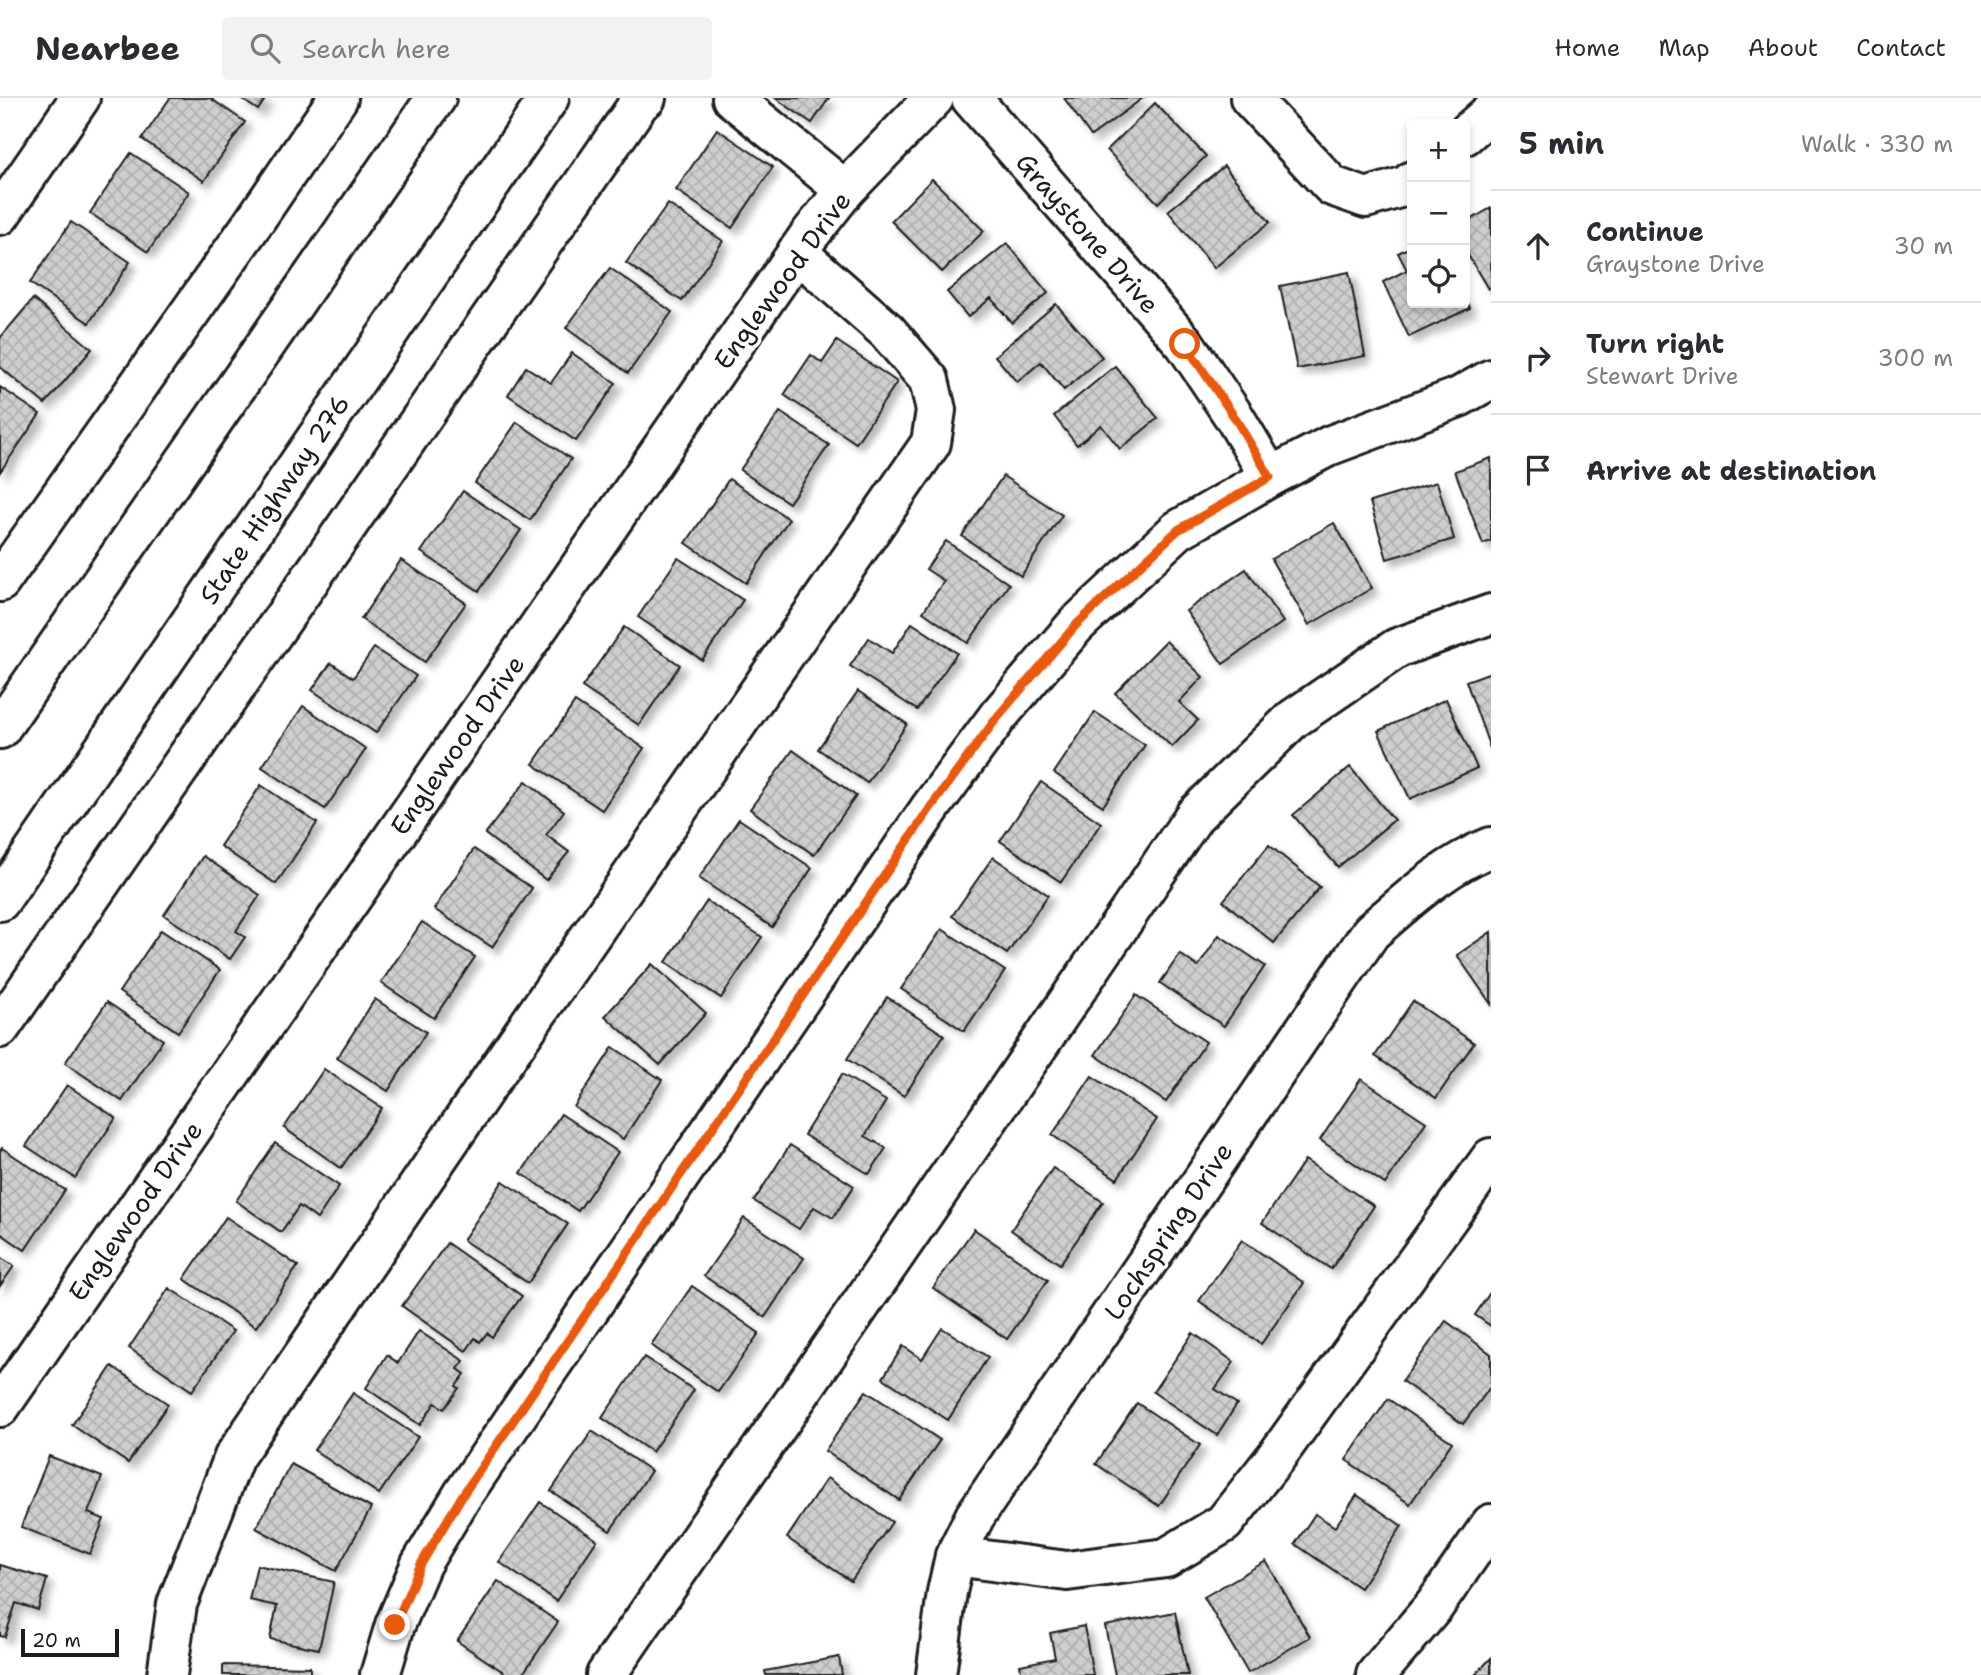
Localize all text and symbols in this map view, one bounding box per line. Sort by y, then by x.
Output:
search box [222,17,712,80]
text: Nearbee [35,26,180,71]
icon: search [246,29,284,67]
text: Search here [302,31,451,66]
text: Home [1554,32,1620,64]
text: Map [1658,32,1710,64]
text: About [1748,32,1818,64]
text: Contact [1856,32,1946,64]
map controls [1407,119,1470,308]
button: + [1407,119,1470,182]
text: 5 min [1519,123,1604,164]
text: Walk · 330 m [1801,129,1953,159]
street label: Graystone Drive [1008,145,1168,321]
button: − [1407,182,1470,245]
street label: Englewood Drive [705,184,859,376]
text: Continue [1586,214,1704,249]
icon: ahead [1519,227,1557,265]
text: 30 m [1894,231,1953,261]
button: locate [1407,245,1470,308]
text: Graystone Drive [1586,249,1765,279]
text: Turn right [1586,326,1724,361]
route start [1169,328,1200,359]
icon: right [1519,339,1557,377]
text: 300 m [1878,343,1953,373]
text: Stewart Drive [1586,361,1739,391]
street label: State Highway 276 [191,387,357,611]
icon: arrive [1519,451,1557,489]
text: Arrive at destination [1586,453,1876,488]
street label: Englewood Drive [382,648,532,842]
street label: Englewood Drive [60,1114,210,1308]
street label: Lochspring Drive [1096,1135,1240,1327]
route end [379,1609,410,1640]
scale bar [21,1626,119,1658]
text: 20 m [32,1628,81,1653]

